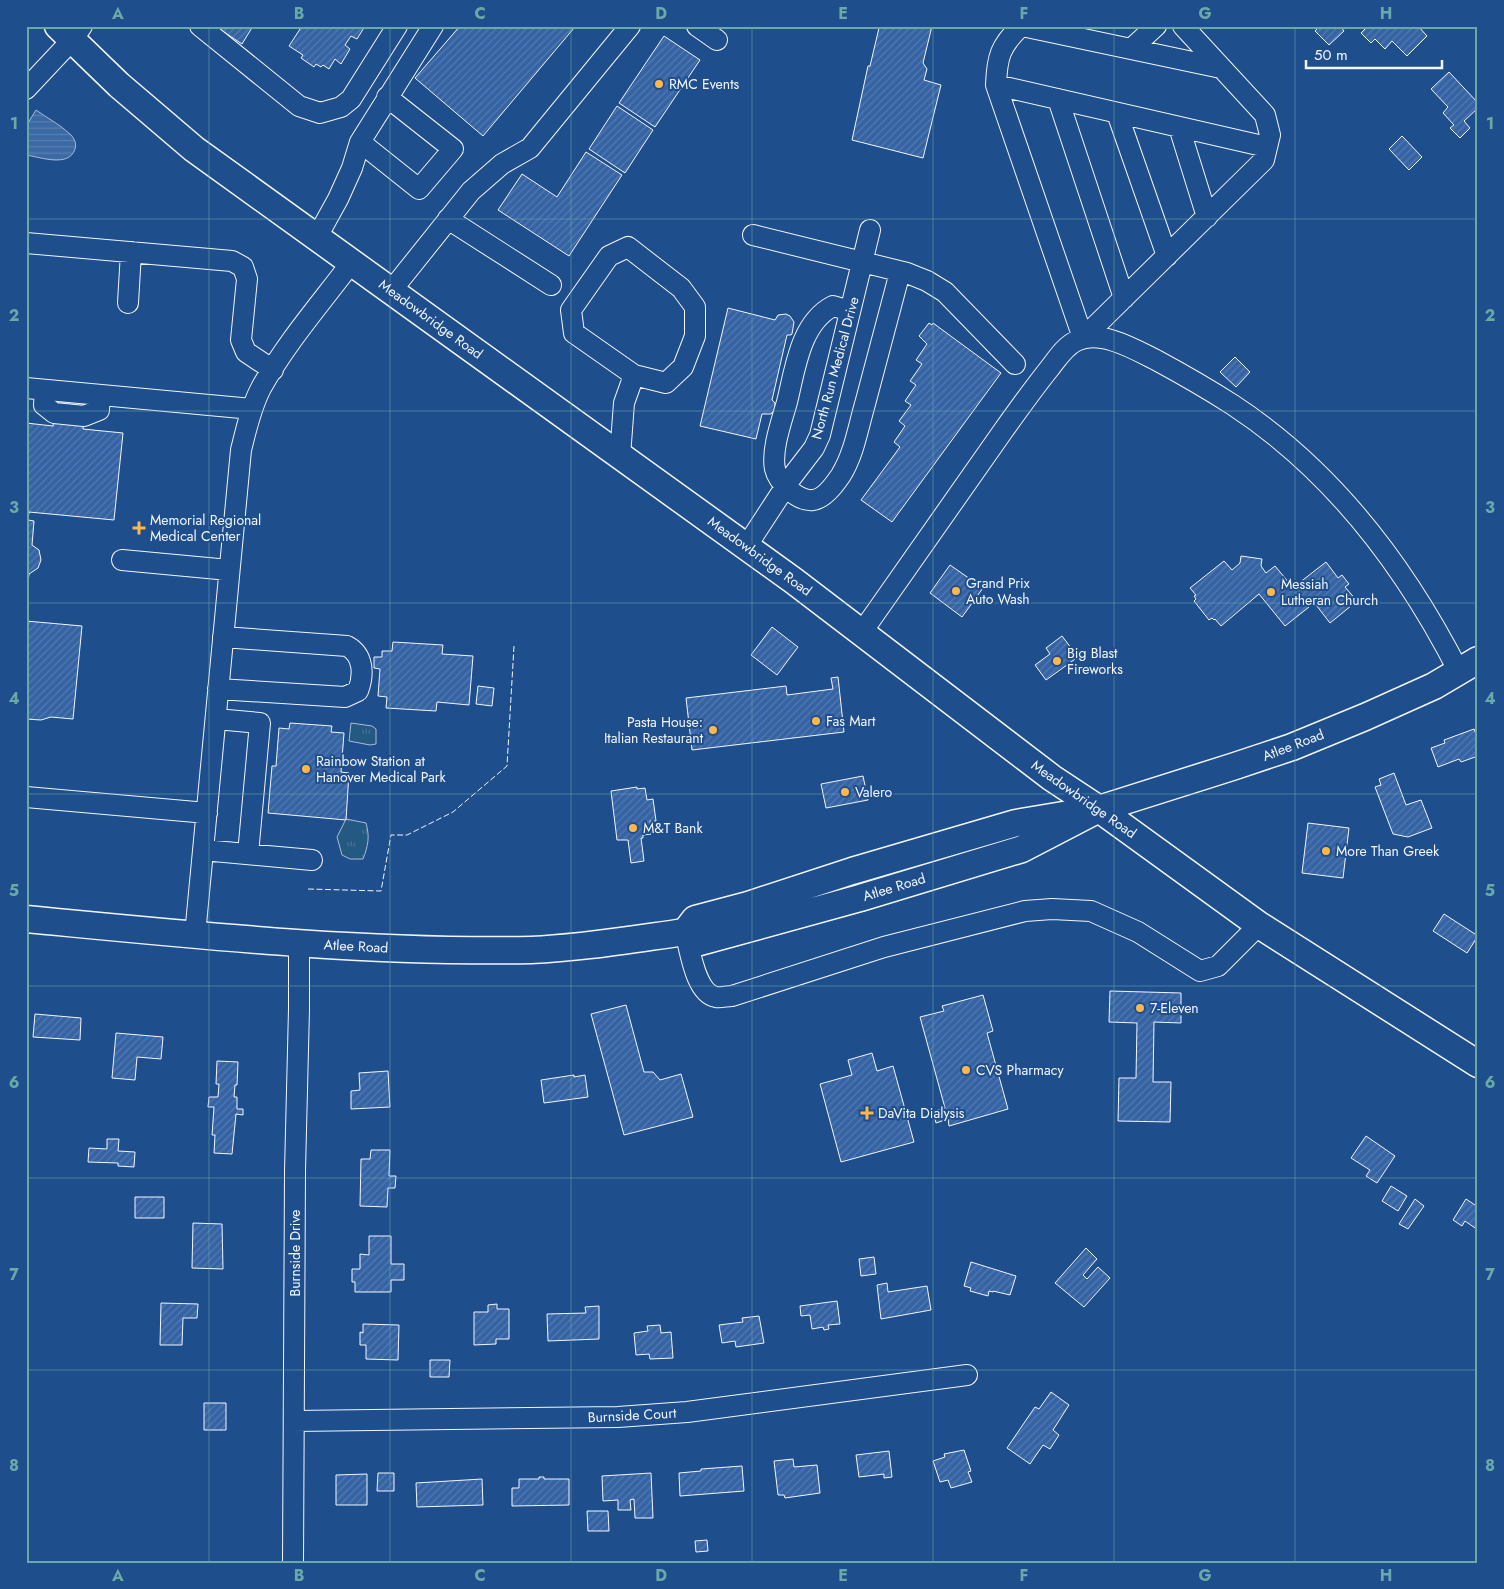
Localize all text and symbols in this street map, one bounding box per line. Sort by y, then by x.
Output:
text: A [111,2,124,25]
text: B [294,2,304,25]
text: C [474,2,486,25]
text: D [655,2,667,25]
text: E [838,2,848,25]
text: F [1020,2,1028,25]
text: G [1198,2,1212,25]
text: H [1380,2,1392,25]
scale bar [1306,38,1443,70]
text: 50 m [1314,44,1348,66]
place label: RMC Events [669,74,740,94]
marker: RMC Events [653,78,665,90]
text: 1 [10,112,18,135]
text: 1 [1486,112,1494,135]
street label: Meadowbridge Road [375,274,487,364]
street label: North Run Medical Drive [806,294,864,442]
text: 2 [9,304,19,327]
text: 2 [1485,304,1495,327]
text: 3 [9,496,19,519]
text: 3 [1485,496,1495,519]
place label: Memorial Regional Medical Center [150,510,261,546]
street label: Meadowbridge Road [704,511,816,601]
marker: Memorial Regional Medical Center [132,521,146,535]
place label: Grand Prix Auto Wash [966,573,1030,609]
place label: Messiah Lutheran Church [1281,574,1378,610]
marker: Grand Prix Auto Wash [950,585,962,597]
marker: Messiah Lutheran Church [1265,586,1277,598]
place label: Big Blast Fireworks [1067,643,1123,679]
marker: Big Blast Fireworks [1051,655,1063,667]
text: 4 [8,687,20,710]
text: 4 [1484,687,1496,710]
place label: Fas Mart [826,711,876,731]
place label: Pasta House: Italian Restaurant [604,712,704,748]
marker: Fas Mart [810,715,822,727]
marker: Pasta House: Italian Restaurant [707,724,719,736]
street label: Atlee Road [1259,724,1327,766]
place label: Rainbow Station at Hanover Medical Park [316,751,446,787]
street label: Meadowbridge Road [1027,755,1141,843]
marker: Rainbow Station at Hanover Medical Park [300,763,312,775]
place label: Valero [855,782,893,802]
marker: Valero [839,786,851,798]
place label: M&T Bank [643,818,703,838]
marker: M&T Bank [627,822,639,834]
place label: More Than Greek [1336,841,1440,861]
marker: More Than Greek [1320,845,1332,857]
street label: Atlee Road [860,868,928,906]
text: 5 [9,879,19,902]
text: 5 [1485,879,1495,902]
street label: Atlee Road [323,934,389,958]
place label: 7-Eleven [1150,998,1199,1018]
marker: 7-Eleven [1134,1002,1146,1014]
place label: CVS Pharmacy [976,1060,1064,1080]
marker: CVS Pharmacy [960,1064,972,1076]
text: 6 [9,1071,19,1094]
text: 6 [1485,1071,1495,1094]
place label: DaVita Dialysis [878,1103,965,1123]
marker: DaVita Dialysis [860,1106,874,1120]
street label: Burnside Drive [285,1209,305,1297]
text: 7 [9,1263,19,1286]
text: 7 [1485,1263,1495,1286]
street label: Burnside Court [587,1403,677,1427]
text: 8 [9,1454,19,1477]
text: 8 [1485,1454,1495,1477]
text: A [111,1564,124,1587]
text: B [294,1564,304,1587]
text: C [474,1564,486,1587]
text: D [655,1564,667,1587]
text: E [838,1564,848,1587]
text: F [1020,1564,1028,1587]
text: G [1198,1564,1212,1587]
text: H [1380,1564,1392,1587]

